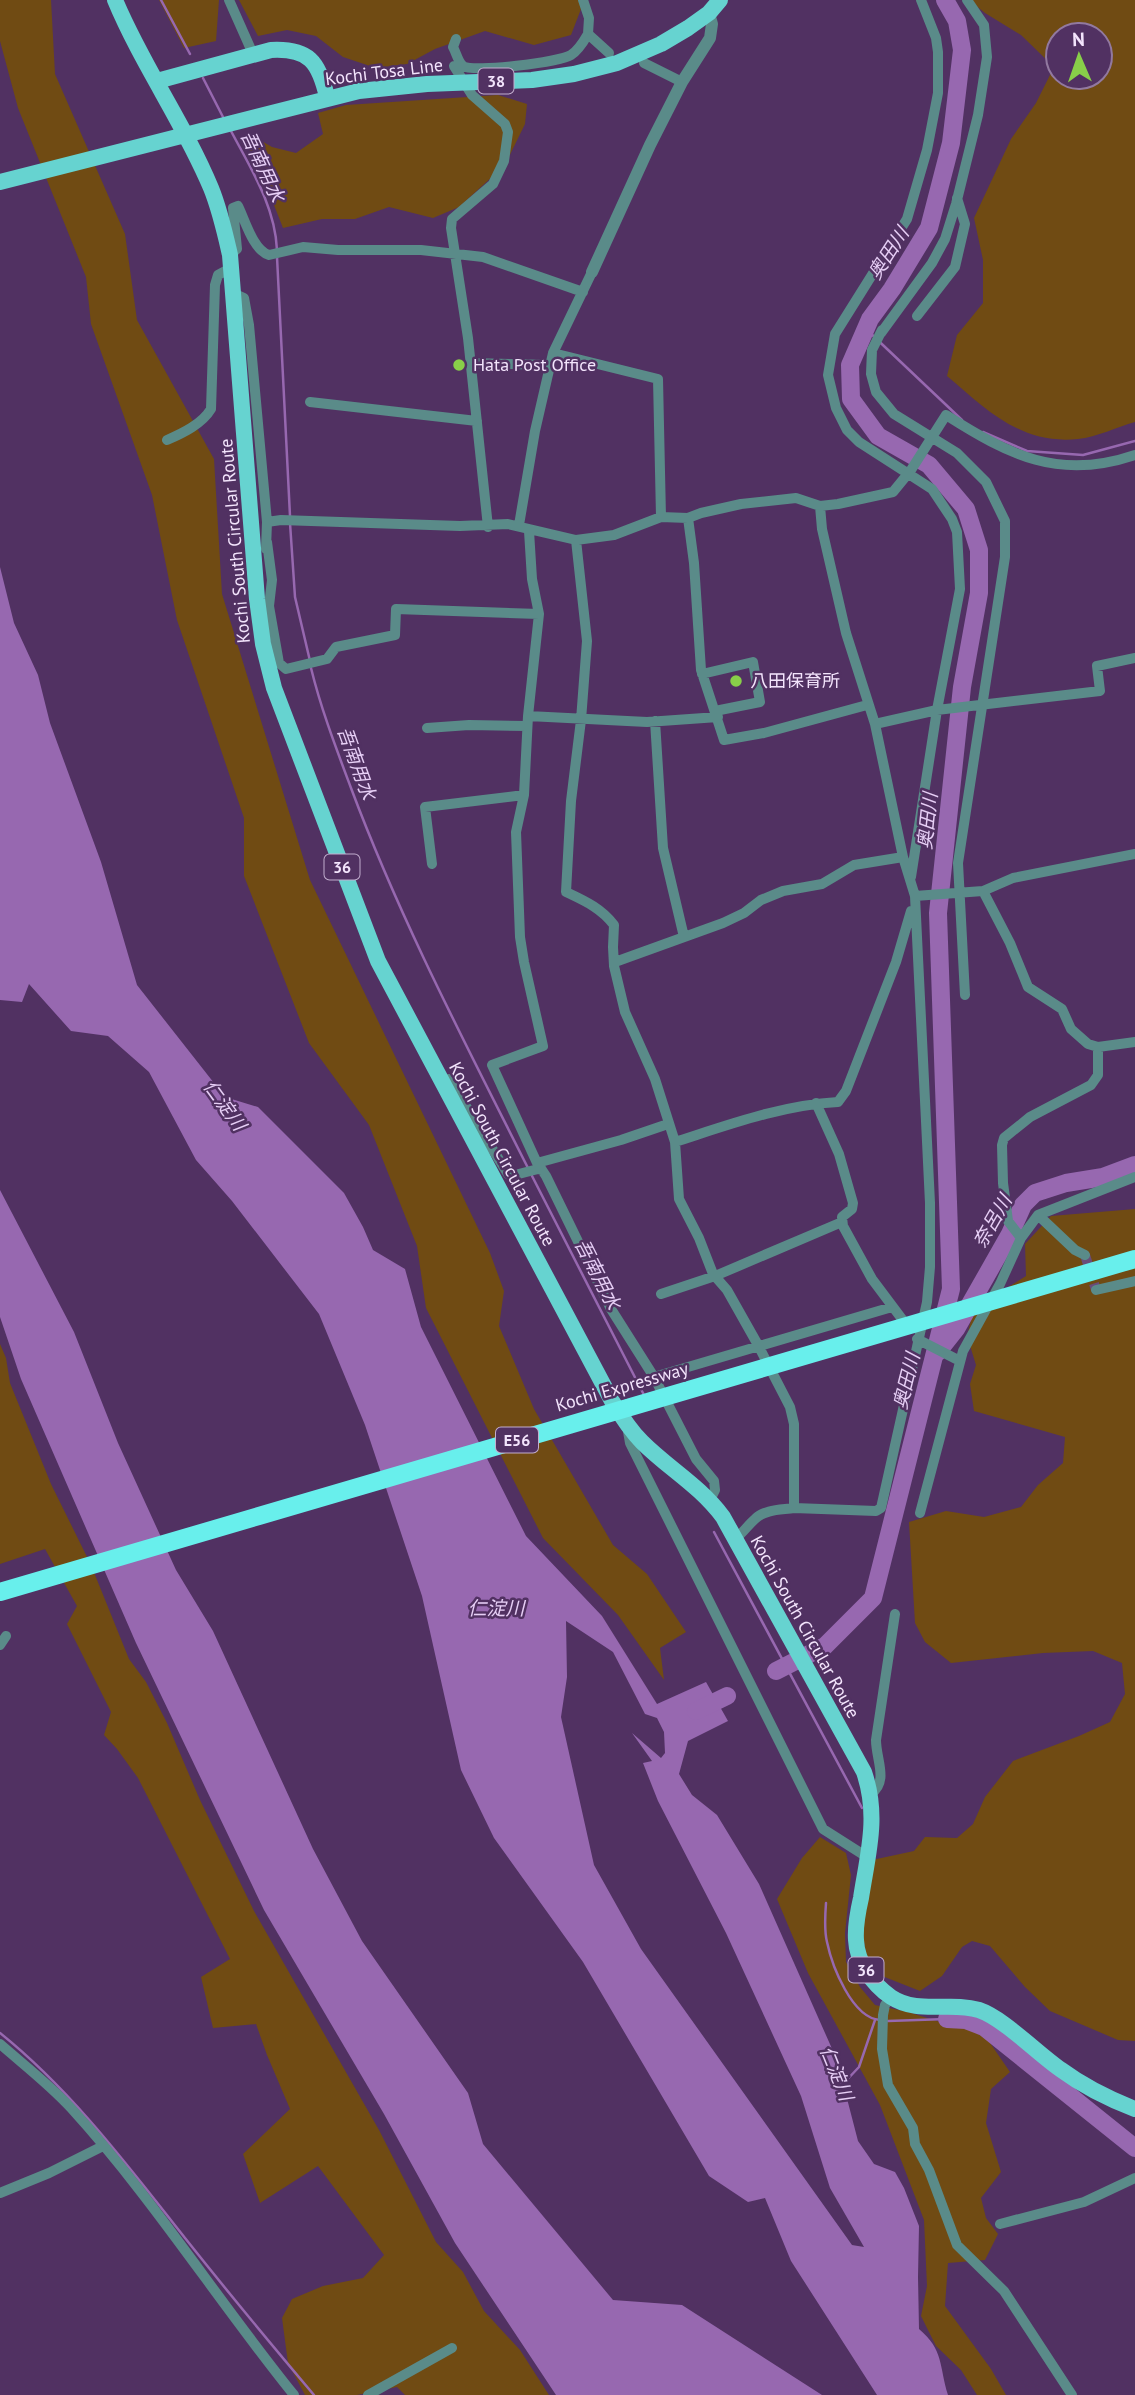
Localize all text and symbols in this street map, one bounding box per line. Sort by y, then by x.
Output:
north arrow [1044,21,1114,91]
text: N [1072,27,1085,51]
street label: Kochi Tosa Line [324,53,444,90]
road number: 38 [478,68,514,94]
water label: 吾南用水 [236,126,291,207]
water label: 奥田川 [862,221,915,283]
place label: Hata Post Office [473,353,596,376]
marker: Hata Post Office [451,357,467,373]
street label: Kochi South Circular Route [214,438,255,644]
place label: 八田保育所 [750,669,840,692]
marker: 八田保育所 [728,673,744,689]
water label: 吾南用水 [333,723,382,805]
water label: 奥田川 [912,789,942,851]
road number: 36 [324,854,360,880]
street label: Kochi South Circular Route [444,1058,561,1250]
water label: 仁淀川 [199,1075,253,1137]
water label: 奈呂川 [967,1189,1018,1252]
water label: 吾南用水 [570,1235,627,1315]
water label: 奥田川 [887,1349,925,1412]
street label: Kochi Expressway [553,1356,691,1416]
road number: E56 [496,1428,538,1452]
street label: Kochi South Circular Route [746,1531,865,1722]
water label: 仁淀川 [467,1596,526,1620]
road number: 36 [848,1958,884,1982]
water label: 仁淀川 [815,2042,860,2106]

